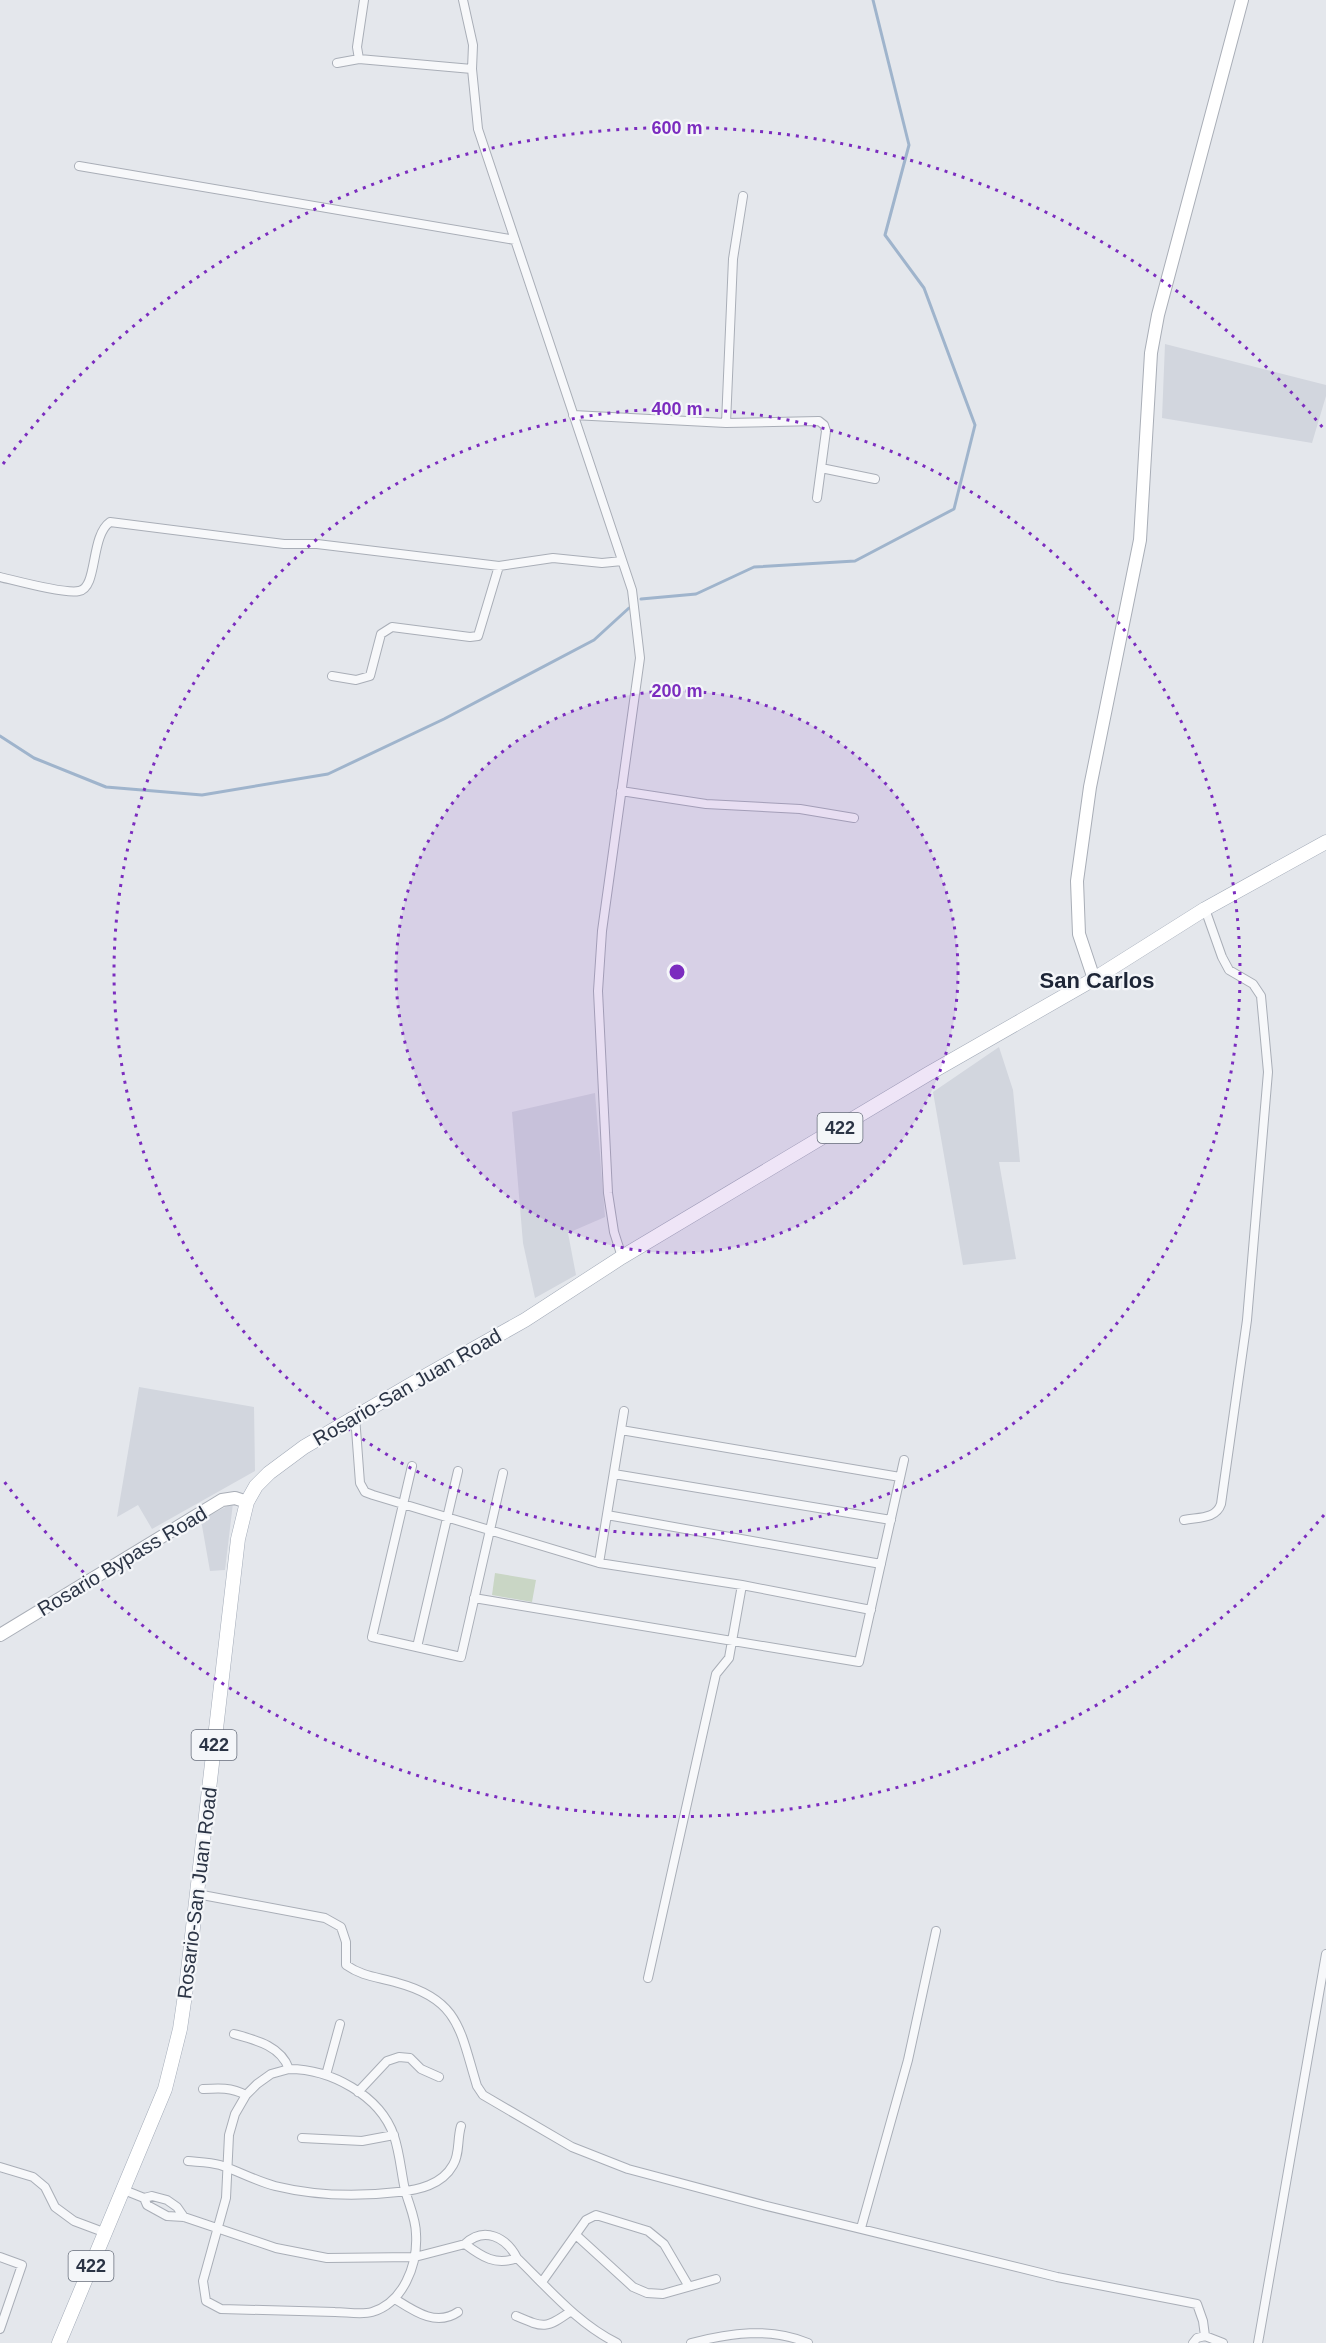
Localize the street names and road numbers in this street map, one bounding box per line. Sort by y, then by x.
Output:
road number: 422 [818,1113,862,1143]
street label: Rosario-San Juan Road [309,1324,505,1450]
street label: Rosario Bypass Road [33,1502,211,1620]
road number: 422 [192,1730,236,1760]
street label: Rosario-San Juan Road [173,1786,221,2000]
road number: 422 [68,2251,113,2281]

